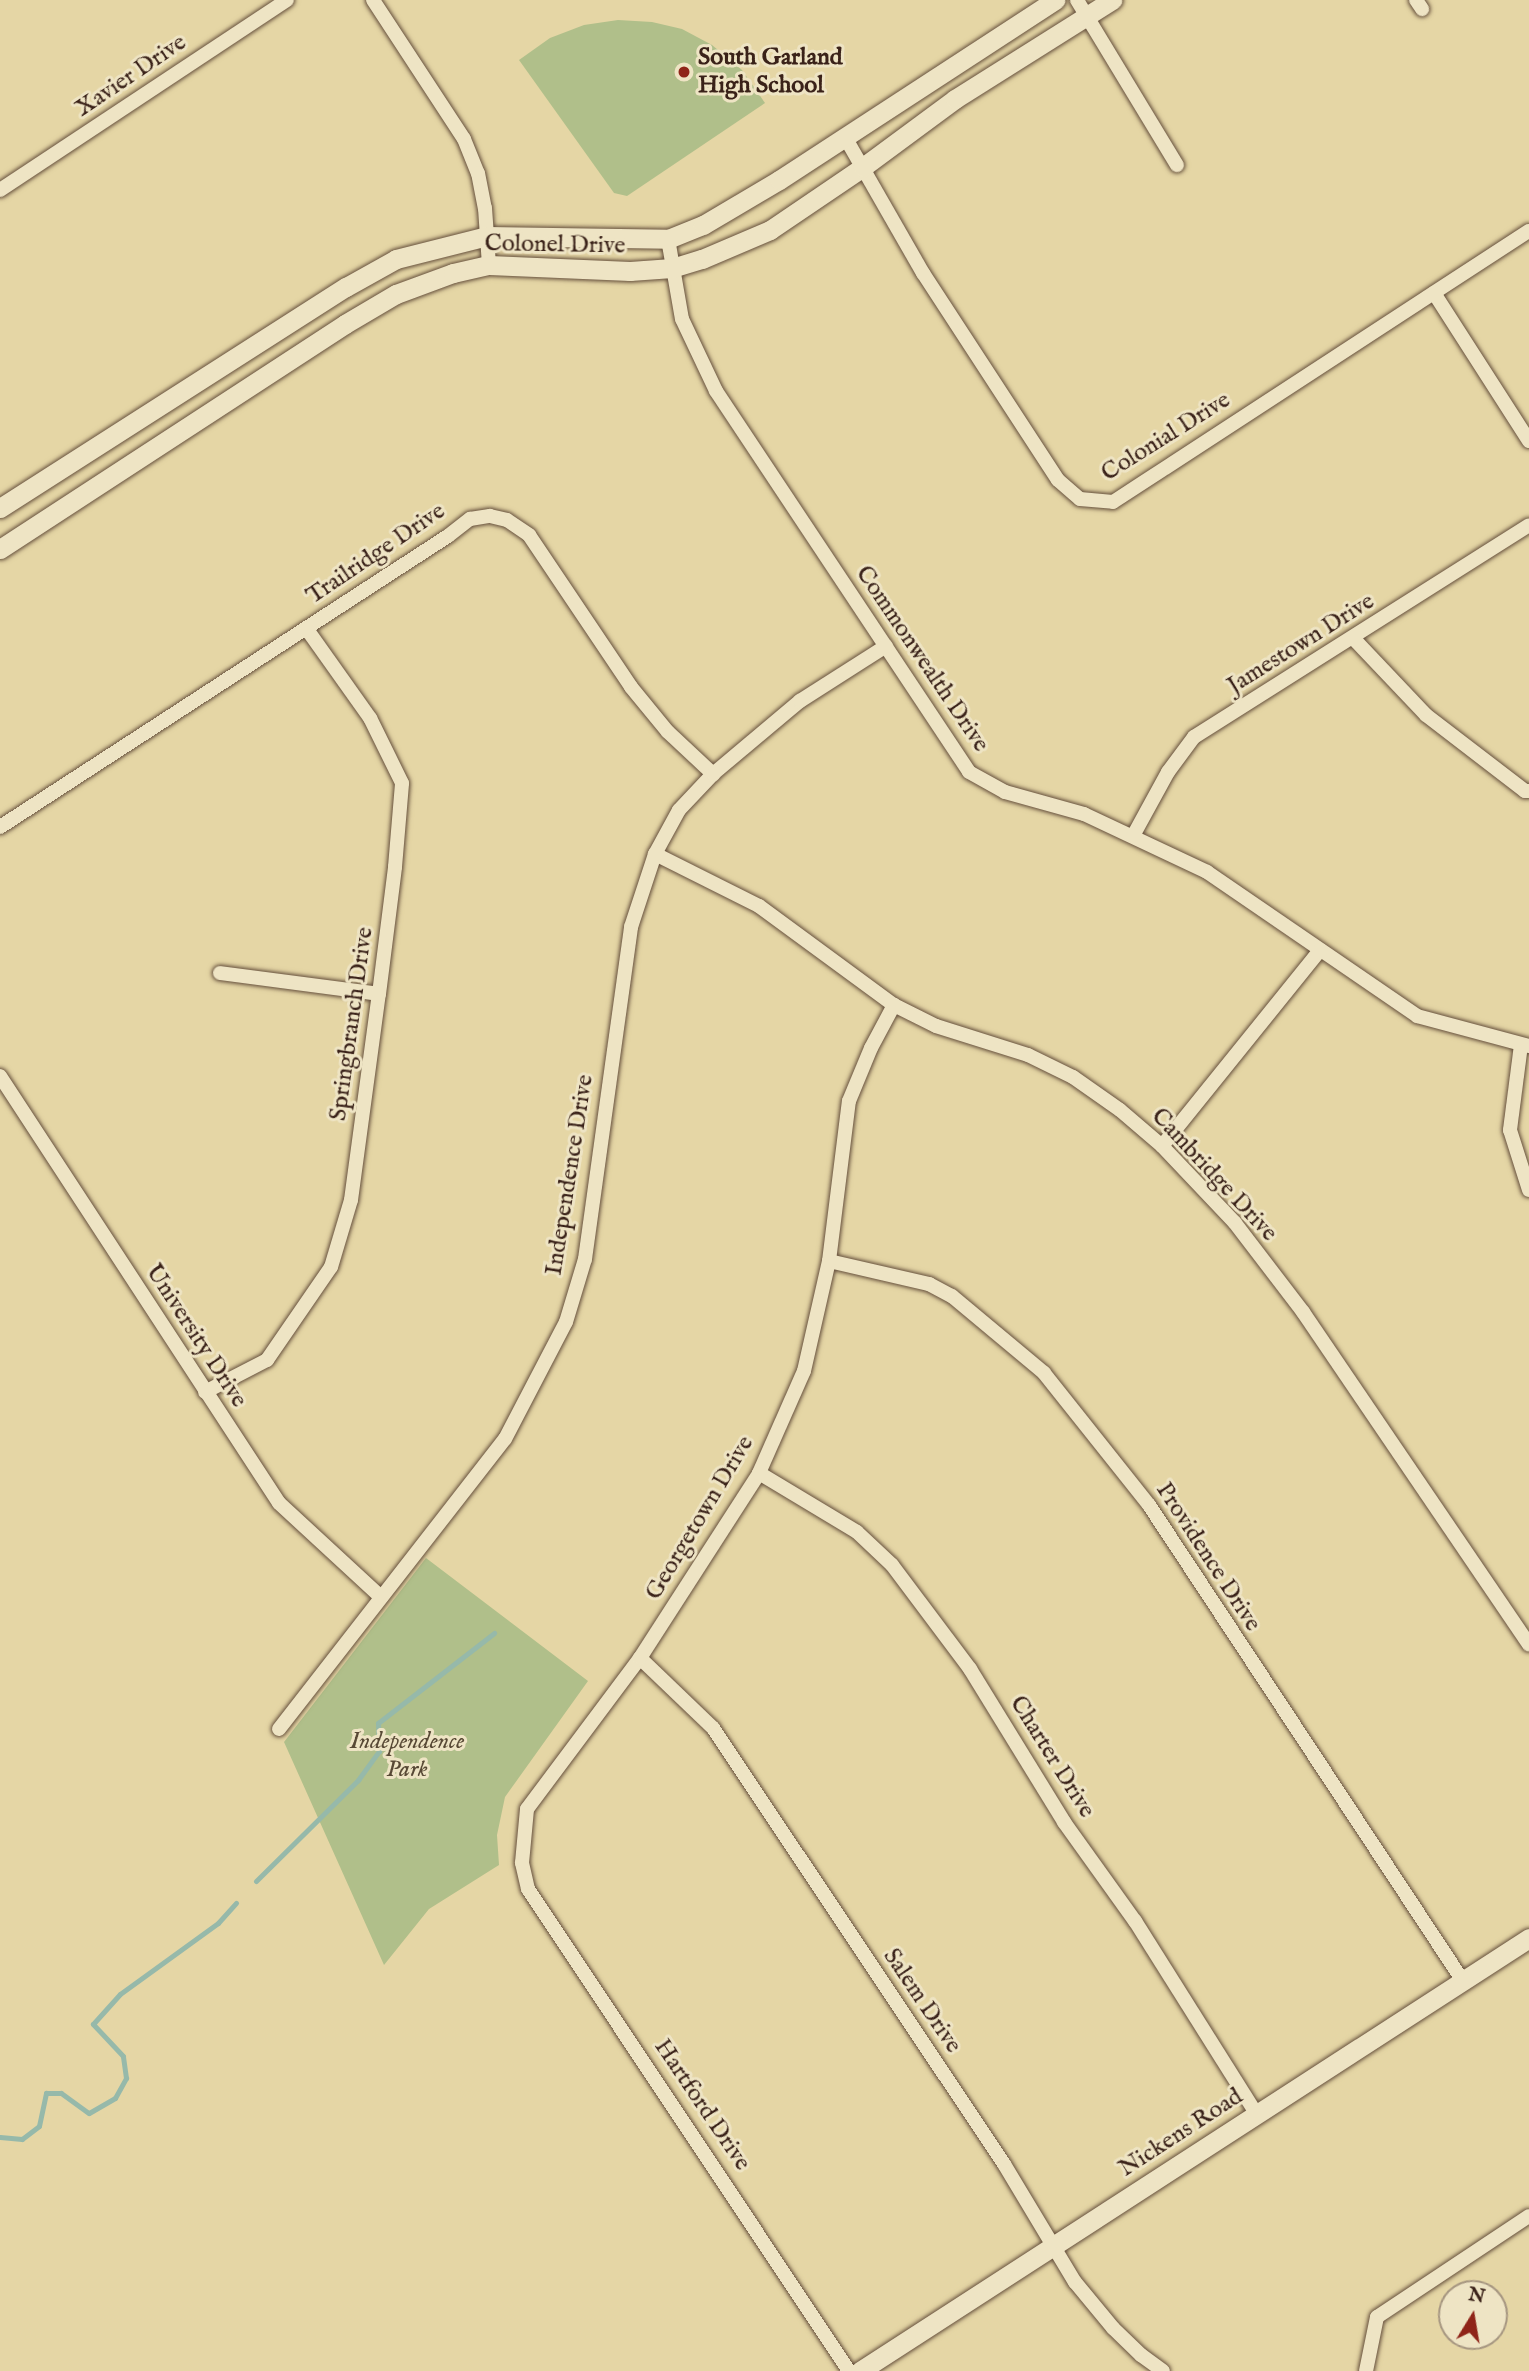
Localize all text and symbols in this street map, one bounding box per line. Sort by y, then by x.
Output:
street label: Xavier Drive [70,28,192,124]
place label: South Garland High School [698,44,843,100]
marker: South Garland High School [676,64,692,80]
street label: Colonel Drive [484,229,626,261]
street label: Colonial Drive [1096,386,1236,488]
street label: Trailridge Drive [301,497,451,611]
street label: Commonwealth Drive [849,560,995,758]
street label: Jamestown Drive [1222,587,1380,701]
street label: Springbranch Drive [324,925,380,1123]
street label: Independence Drive [540,1073,600,1277]
street label: Cambridge Drive [1145,1102,1283,1248]
street label: University Drive [139,1259,253,1413]
street label: Georgetown Drive [640,1431,760,1605]
street label: Providence Drive [1149,1477,1267,1637]
street label: Charter Drive [1003,1691,1101,1823]
park label: Independence Park [350,1728,464,1784]
street label: Salem Drive [877,1943,967,2059]
street label: Hartford Drive [648,2034,756,2176]
street label: Nickens Road [1114,2082,1248,2184]
north arrow [1438,2280,1508,2350]
text: N [1466,2283,1487,2310]

